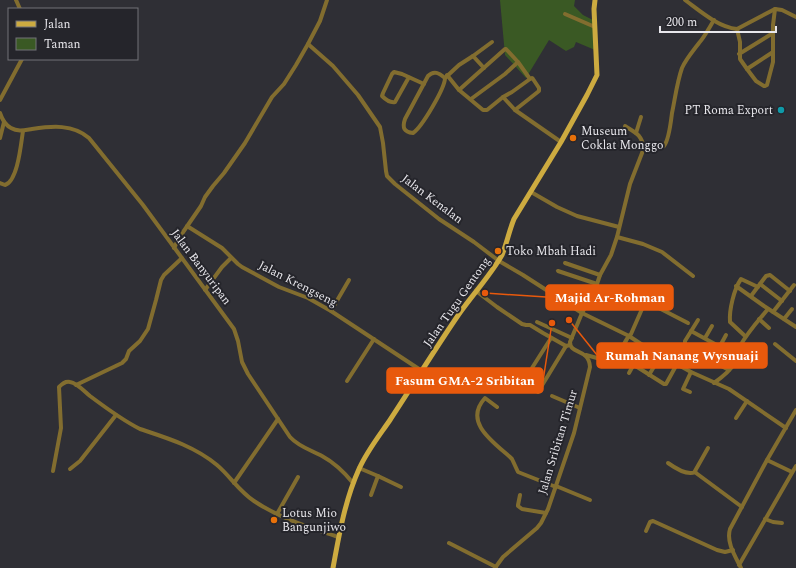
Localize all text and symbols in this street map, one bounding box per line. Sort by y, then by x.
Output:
legend [8,8,138,60]
scale bar [660,8,776,34]
text: 200 m [666,13,697,32]
text: Jalan [44,15,71,34]
text: Taman [44,35,81,54]
place label: PT Roma Export [685,101,773,120]
marker: PT Roma Export [776,105,786,115]
place label: Museum Coklat Monggo [581,122,664,155]
marker: Museum Coklat Monggo [568,133,578,143]
street label: Jalan Kenalan [397,169,467,229]
street label: Jalan Banyuripan [166,225,236,309]
place label: Toko Mbah Hadi [506,242,596,261]
marker: Toko Mbah Hadi [493,246,503,256]
street label: Jalan Tugu Gentong [419,253,495,351]
street label: Jalan Krengseng [255,256,341,312]
callout: Majid Ar-Rohman [546,285,673,310]
text: Majid Ar-Rohman [555,288,665,308]
callout: Rumah Nanang Wysnuaji [597,343,767,368]
text: Rumah Nanang Wysnuaji [605,346,759,366]
callout: Fasum GMA-2 Sribitan [387,368,543,393]
text: Fasum GMA-2 Sribitan [395,371,535,391]
street label: Jalan Sribitan Timur [533,387,583,497]
place label: Lotus Mio Bangunjiwo [282,504,346,537]
marker: Lotus Mio Bangunjiwo [269,515,279,525]

